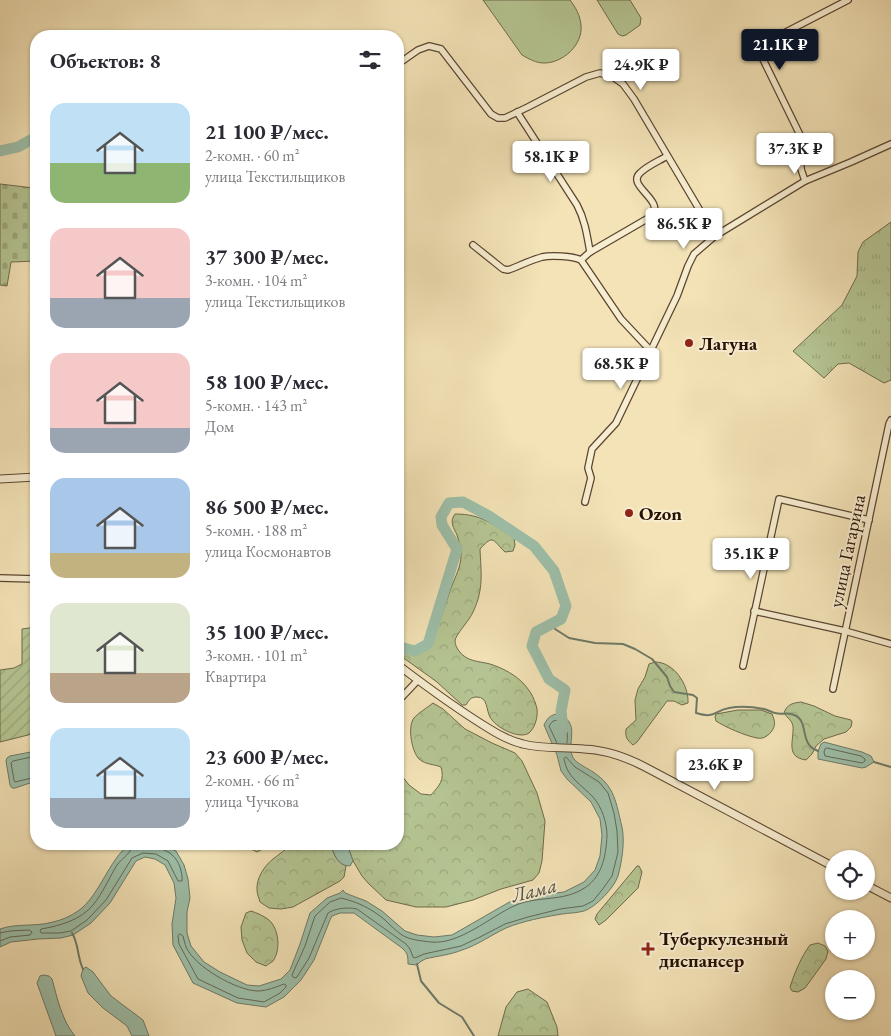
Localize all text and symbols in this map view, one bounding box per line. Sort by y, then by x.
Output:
pin: 21.1K ₽ [734,28,826,71]
text: 21.1K ₽ [752,34,808,55]
icon: filters [356,46,384,74]
text: Объектов: 8 [50,47,161,74]
pin: 24.9K ₽ [595,48,687,91]
text: 24.9K ₽ [613,54,669,75]
text: 21 100 ₽/мес. [205,118,329,145]
icon: home [90,123,150,183]
pin: 37.3K ₽ [749,132,841,175]
text: 37.3K ₽ [767,138,823,159]
pin: 58.1K ₽ [505,140,597,183]
text: 2-комн. · 60 m² [205,145,300,166]
text: 58.1K ₽ [523,146,579,167]
text: улица Текстильщиков [205,166,345,187]
pin: 86.5K ₽ [638,208,730,250]
text: 86.5K ₽ [656,213,712,234]
text: 37 300 ₽/мес. [205,243,329,270]
icon: home [90,248,150,308]
text: 3-комн. · 104 m² [205,270,307,291]
text: улица Текстильщиков [205,291,345,312]
place label: Лагуна [699,331,758,356]
marker: Лагуна [683,337,695,349]
pin: 68.5K ₽ [575,348,667,390]
text: 68.5K ₽ [593,353,649,374]
text: 58 100 ₽/мес. [205,368,329,395]
icon: home [90,373,150,433]
text: 5-комн. · 143 m² [205,395,307,416]
text: Дом [205,416,234,437]
street label: улица Гагарина [823,492,871,610]
text: 86 500 ₽/мес. [205,493,329,520]
icon: home [90,498,150,558]
place label: Ozon [639,501,682,526]
marker: Ozon [623,507,635,519]
text: 5-комн. · 188 m² [205,520,307,541]
pin: 35.1K ₽ [705,538,797,580]
text: улица Космонавтов [205,541,331,562]
text: 35.1K ₽ [723,543,779,564]
text: 35 100 ₽/мес. [205,618,329,645]
icon: home [90,623,150,683]
text: 3-комн. · 101 m² [205,645,307,666]
text: Квартира [205,666,266,687]
text: 23 600 ₽/мес. [205,743,329,770]
icon: home [90,748,150,808]
pin: 23.6K ₽ [669,748,761,791]
text: 23.6K ₽ [687,754,743,775]
text: 2-комн. · 66 m² [205,770,300,791]
text: улица Чучкова [205,791,299,812]
map controls [825,850,875,1020]
button: locate [825,850,875,900]
water label: Лама [508,872,559,908]
button: + [825,910,875,960]
place label: Туберкулезный диспансер [659,926,788,973]
marker: Туберкулезный диспансер [641,942,655,956]
button: − [825,970,875,1020]

